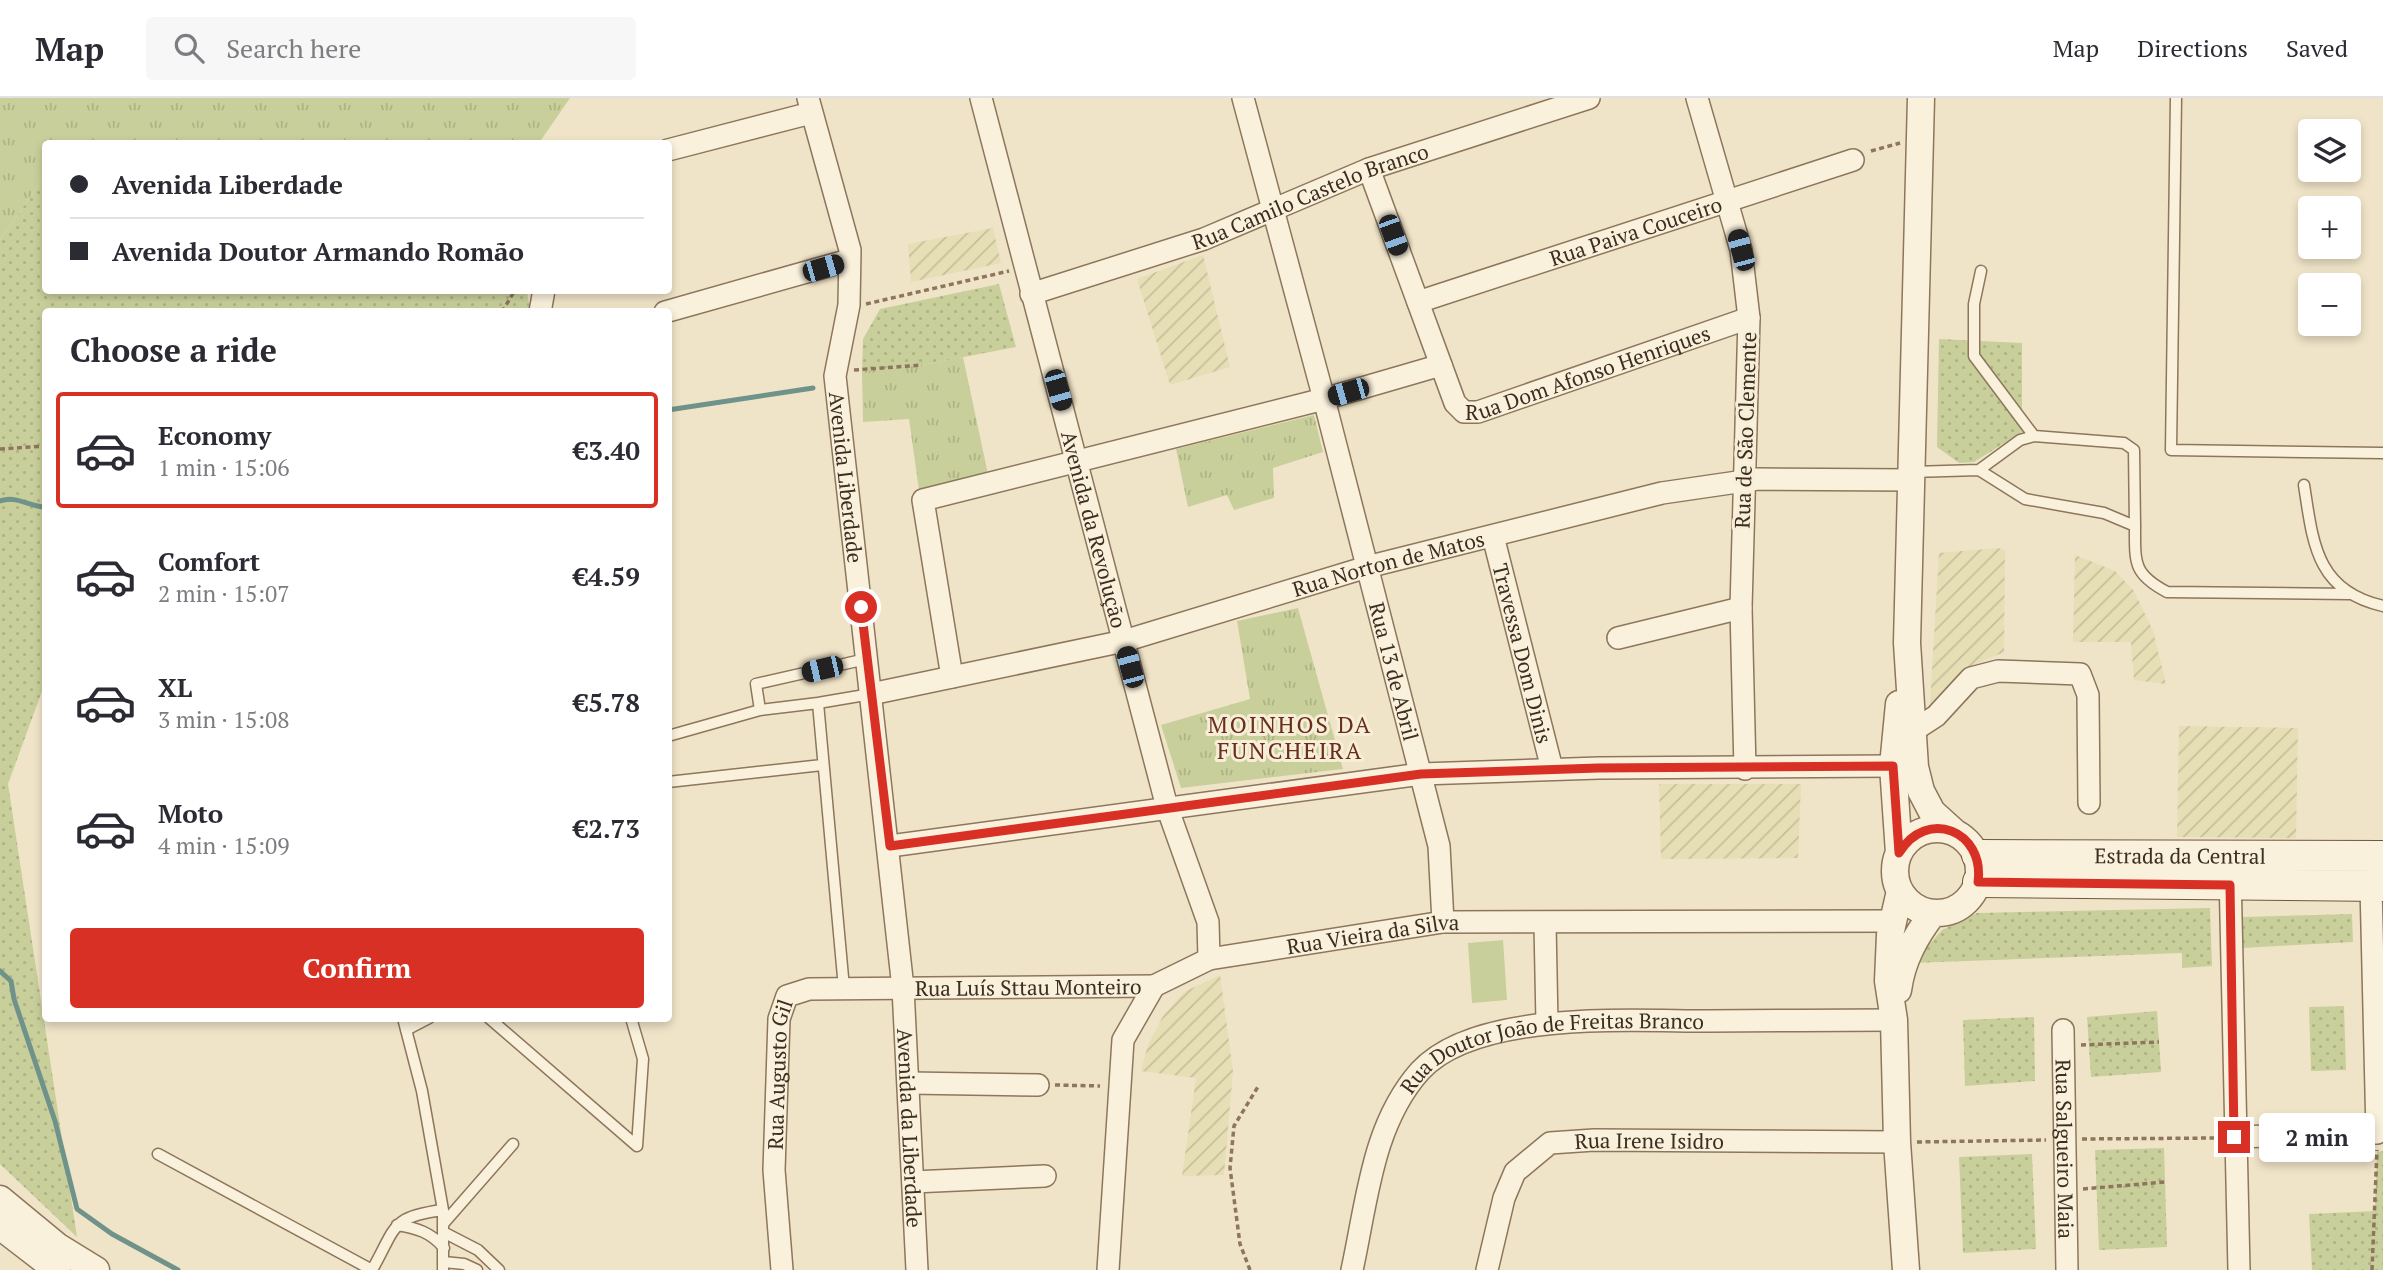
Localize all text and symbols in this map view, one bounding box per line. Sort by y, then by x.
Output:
search box [146,17,636,80]
text: Map [35,27,104,70]
icon: search [170,29,208,67]
text: Search here [226,31,361,65]
text: Map [2053,32,2099,64]
text: Directions [2137,32,2248,64]
text: Saved [2286,32,2348,64]
map controls [2298,119,2361,336]
button: layers [2298,119,2361,182]
street label: Rua Camilo Castelo Branco [1188,137,1432,256]
text: Avenida Liberdade [112,167,343,201]
street label: Rua Paiva Couceiro [1546,190,1725,272]
button: + [2298,196,2361,259]
car [1376,212,1411,258]
car [1726,227,1757,273]
text: Avenida Doutor Armando Romão [112,234,524,268]
car [800,252,847,284]
button: − [2298,273,2361,336]
street label: Rua Dom Afonso Henriques [1465,319,1714,426]
text: Choose a ride [70,329,277,371]
street label: Rua de São Clemente [1728,331,1762,529]
car [1043,367,1074,413]
car [1325,376,1372,408]
street label: Avenida Liberdade [823,390,870,565]
text: Economy [158,418,271,452]
icon: car [74,419,137,482]
street label: Avenida da Revolução [1055,428,1133,631]
text: €3.40 [574,433,640,467]
text: 1 min · 15:06 [158,452,290,483]
street label: Rua Norton de Matos [1289,524,1487,603]
text: Comfort [158,544,260,578]
icon: car [74,545,137,608]
text: €4.59 [574,559,640,593]
street label: Travessa Dom Dinis [1486,560,1559,746]
text: 2 min · 15:07 [158,578,290,609]
route start [845,591,877,623]
street label: Rua 13 de Abril [1363,599,1425,744]
car [1115,644,1146,690]
car [800,654,845,684]
text: XL [158,670,192,704]
icon: car [74,671,137,734]
text: €5.78 [574,685,640,719]
text: 3 min · 15:08 [158,704,290,735]
district label: MOINHOS DA FUNCHEIRA [1208,709,1372,766]
text: Moto [158,796,223,830]
icon: car [74,797,137,860]
text: €2.73 [574,811,640,845]
text: 4 min · 15:09 [158,830,290,861]
street label: Estrada da Central [2094,841,2266,870]
street label: Rua Vieira da Silva [1285,908,1460,961]
button: Confirm [70,928,644,1008]
street label: Rua Luís Sttau Monteiro [915,972,1142,1002]
street label: Rua Augusto Gil [761,995,799,1150]
street label: Rua Doutor João de Freitas Branco [1393,1006,1704,1099]
street label: Avenida da Liberdade [891,1028,929,1228]
street label: Rua Salgueiro Maia [2049,1059,2080,1240]
callout: 2 min [2258,1112,2374,1162]
route end [2218,1121,2250,1153]
text: 2 min [2286,1122,2348,1153]
street label: Rua Irene Isidro [1574,1126,1724,1155]

